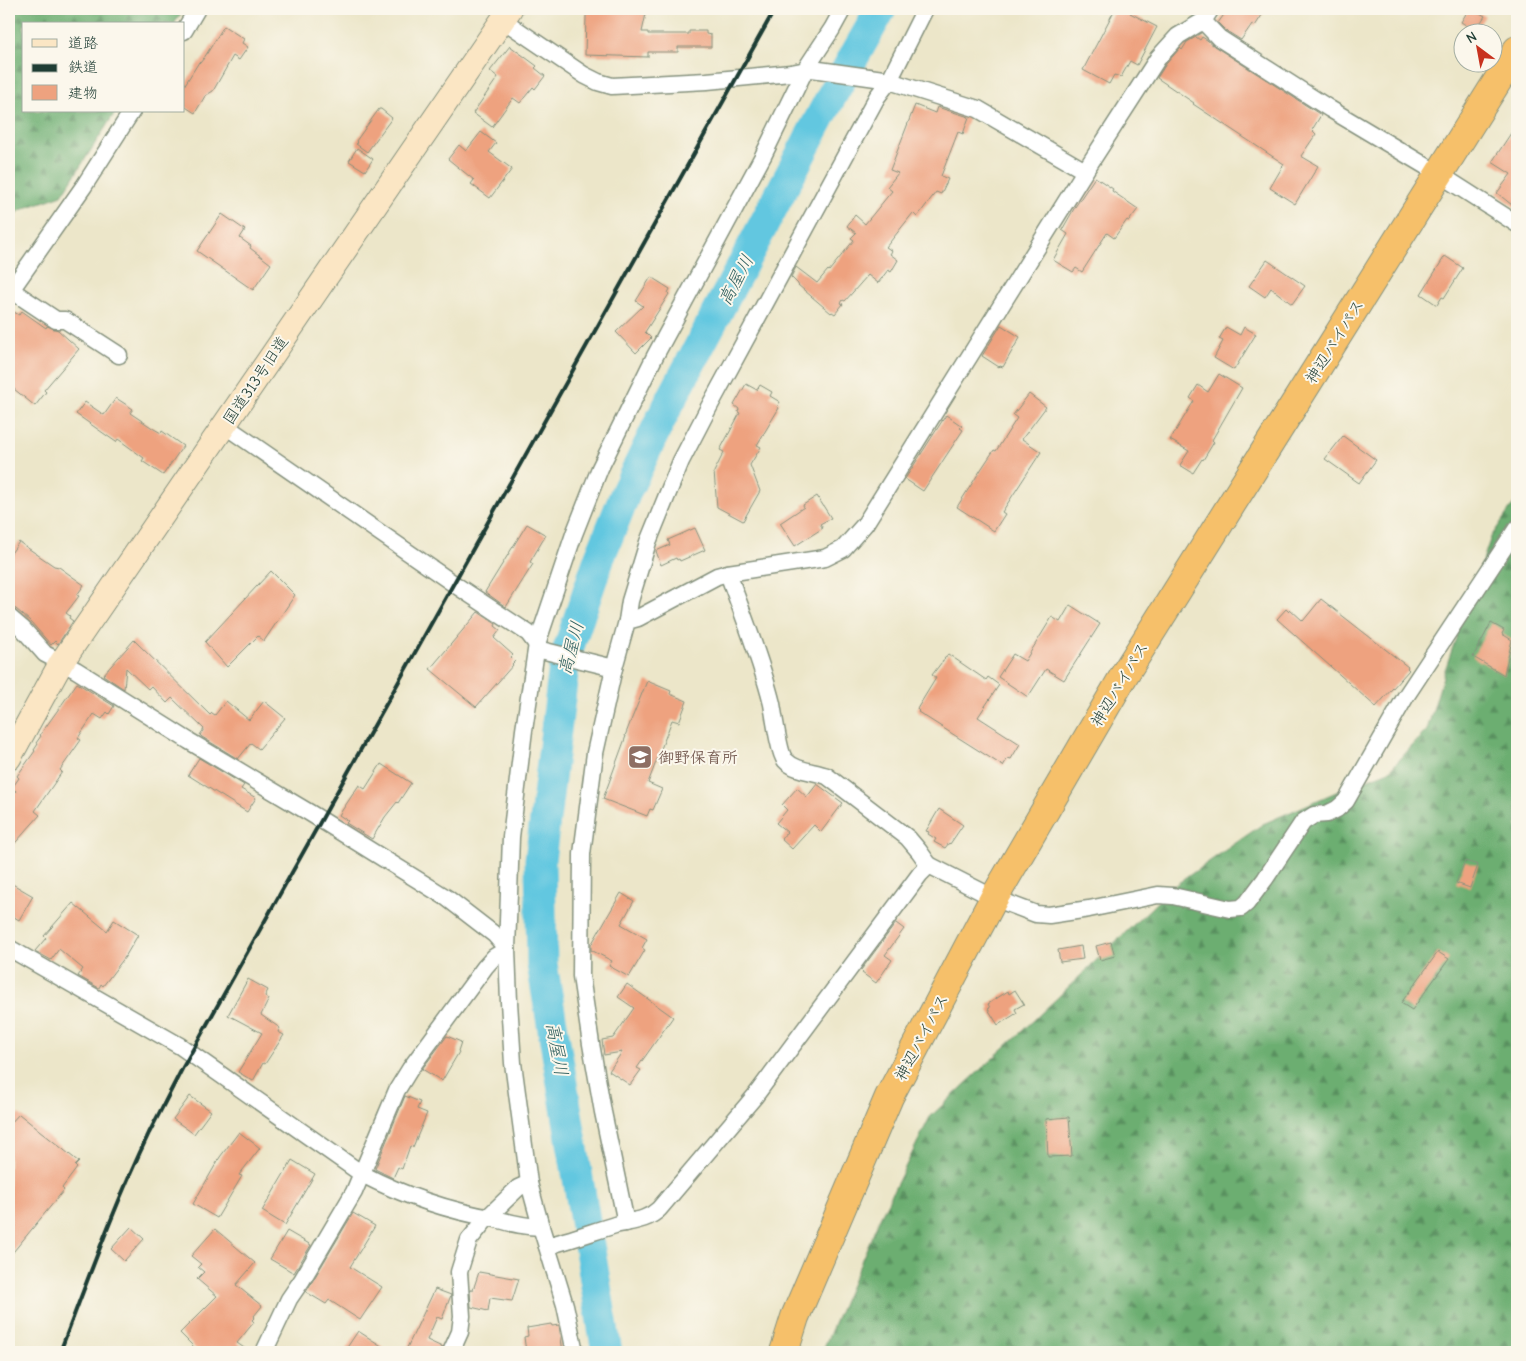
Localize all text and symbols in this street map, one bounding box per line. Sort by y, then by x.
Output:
legend [22,22,185,112]
north arrow [1454,22,1504,72]
text: N [1463,28,1480,47]
text: 道路 [68,34,98,52]
text: 鉄道 [68,58,98,76]
text: 建物 [68,84,98,102]
water label: 高屋川 [714,251,758,309]
street label: 神辺バイパス [1302,296,1368,387]
street label: 国道313号旧道 [220,333,292,428]
water label: 高屋川 [554,619,589,677]
street label: 神辺バイパス [1088,639,1152,730]
school or university icon: 御野保育所 [627,744,653,770]
place label: 御野保育所 [658,749,738,767]
street label: 神辺バイパス [891,991,952,1084]
water label: 高屋川 [541,1021,572,1077]

